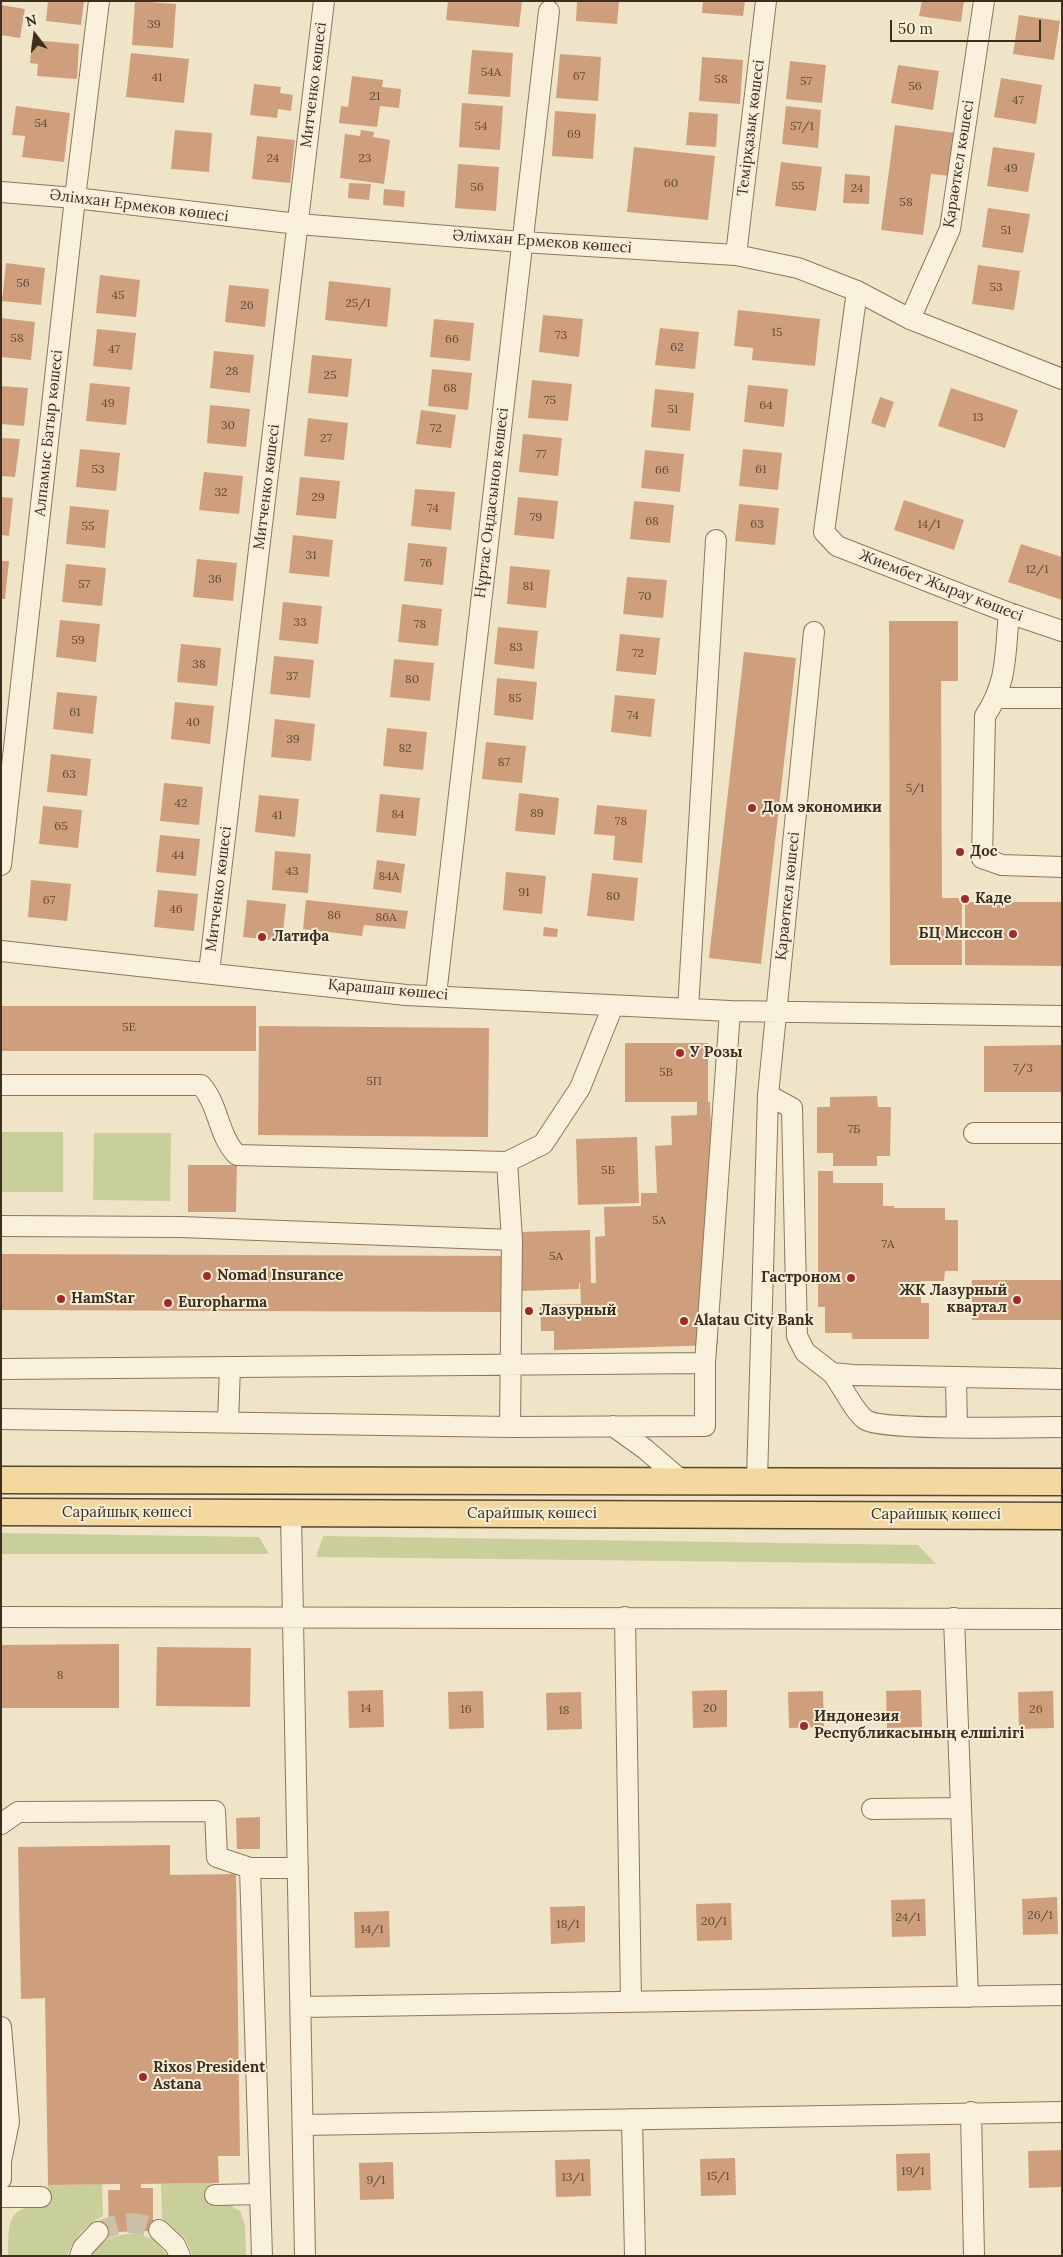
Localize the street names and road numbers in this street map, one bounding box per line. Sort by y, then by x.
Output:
street label: Митченко көшесі [297,21,331,149]
street label: Темірқазық көшесі [734,59,768,197]
street label: Қараөткел көшесі [940,99,978,229]
street label: Әлімхан Ермеков көшесі [49,186,229,226]
street label: Әлімхан Ермеков көшесі [452,227,632,257]
street label: Алпамыс Батыр көшесі [31,349,67,517]
street label: Нұртас Оңдасынов көшесі [471,407,513,599]
street label: Митченко көшесі [250,423,284,551]
street label: Жиембет Жырау көшесі [856,546,1026,626]
street label: Митченко көшесі [202,825,236,953]
street label: Қараөткел көшесі [772,831,804,961]
street label: Қарашаш көшесі [327,976,449,1004]
street label: Сарайшық көшесі [62,1504,192,1522]
street label: Сарайшық көшесі [467,1505,597,1523]
street label: Сарайшық көшесі [871,1506,1001,1524]

